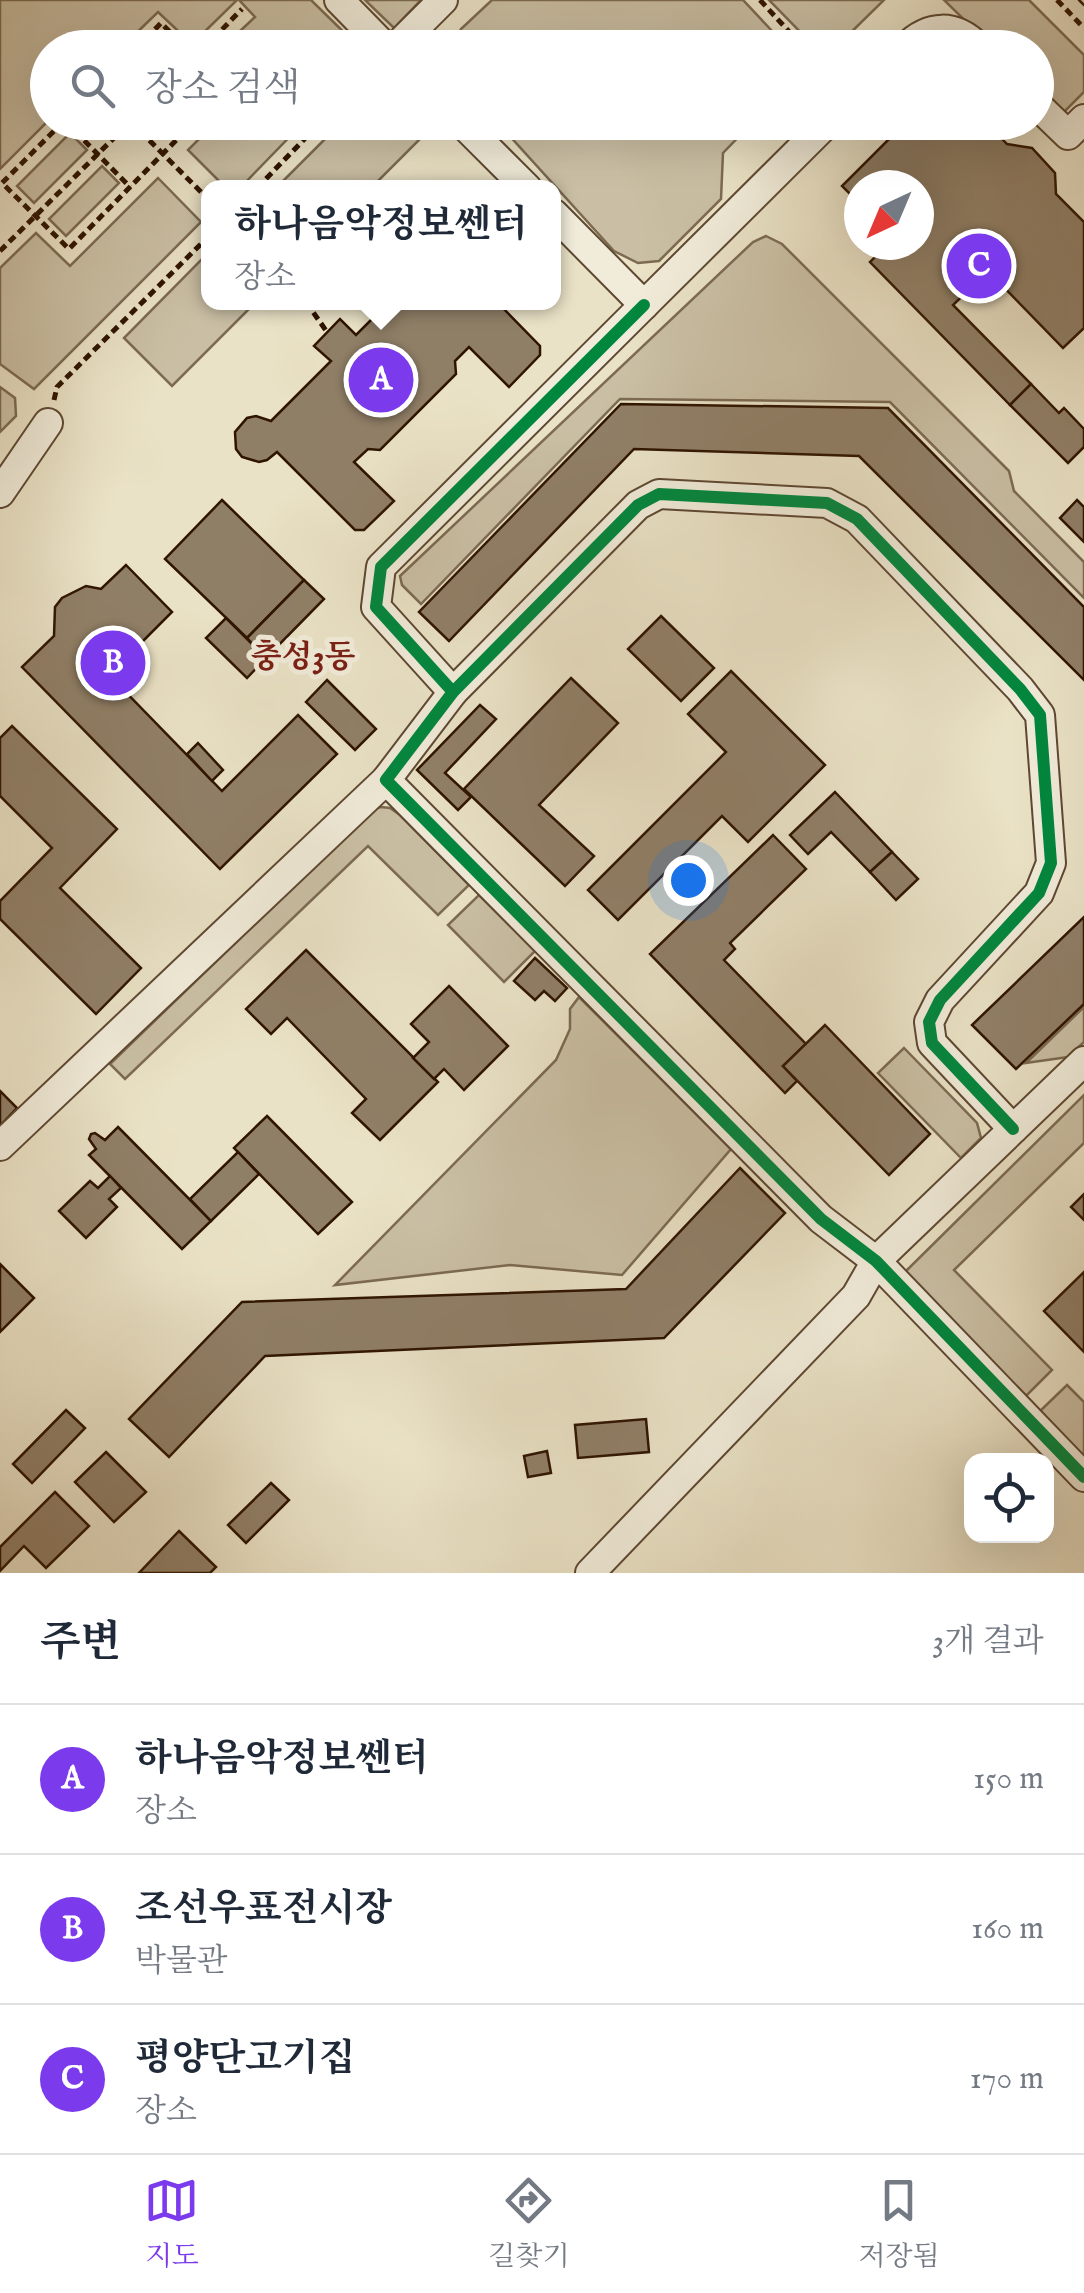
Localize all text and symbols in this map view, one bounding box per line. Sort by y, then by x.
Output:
search box [30,30,1054,140]
icon: search [65,58,120,113]
text: 장소 검색 [145,66,300,114]
north arrow [844,170,934,260]
popup [201,180,561,310]
text: 하나음악정보쎈터 [234,202,528,250]
pin: C [946,228,1012,304]
text: 장소 [234,258,296,299]
pin: A [348,342,414,418]
pin: B [80,626,146,700]
district label: 충성3동 [251,638,355,679]
your location [663,855,714,906]
map controls [964,1453,1054,1543]
button: locate [964,1453,1054,1543]
text: 주변 [40,1617,121,1670]
text: 3개 결과 [932,1622,1044,1663]
text: 하나음악정보쎈터 [135,1736,429,1784]
text: A [62,1759,83,1800]
text: 150 m [973,1759,1044,1800]
text: 장소 [135,1792,197,1833]
text: 조선우표전시장 [135,1886,392,1934]
text: B [62,1909,83,1950]
text: 160 m [971,1909,1044,1950]
text: 박물관 [135,1942,228,1983]
text: 평양단고기집 [135,2036,355,2084]
text: C [61,2059,84,2100]
text: 170 m [970,2059,1044,2100]
text: 장소 [135,2092,197,2133]
tab: 지도 [144,2173,199,2275]
tab: 길찾기 [488,2173,569,2275]
tab: 저장됨 [858,2173,940,2275]

